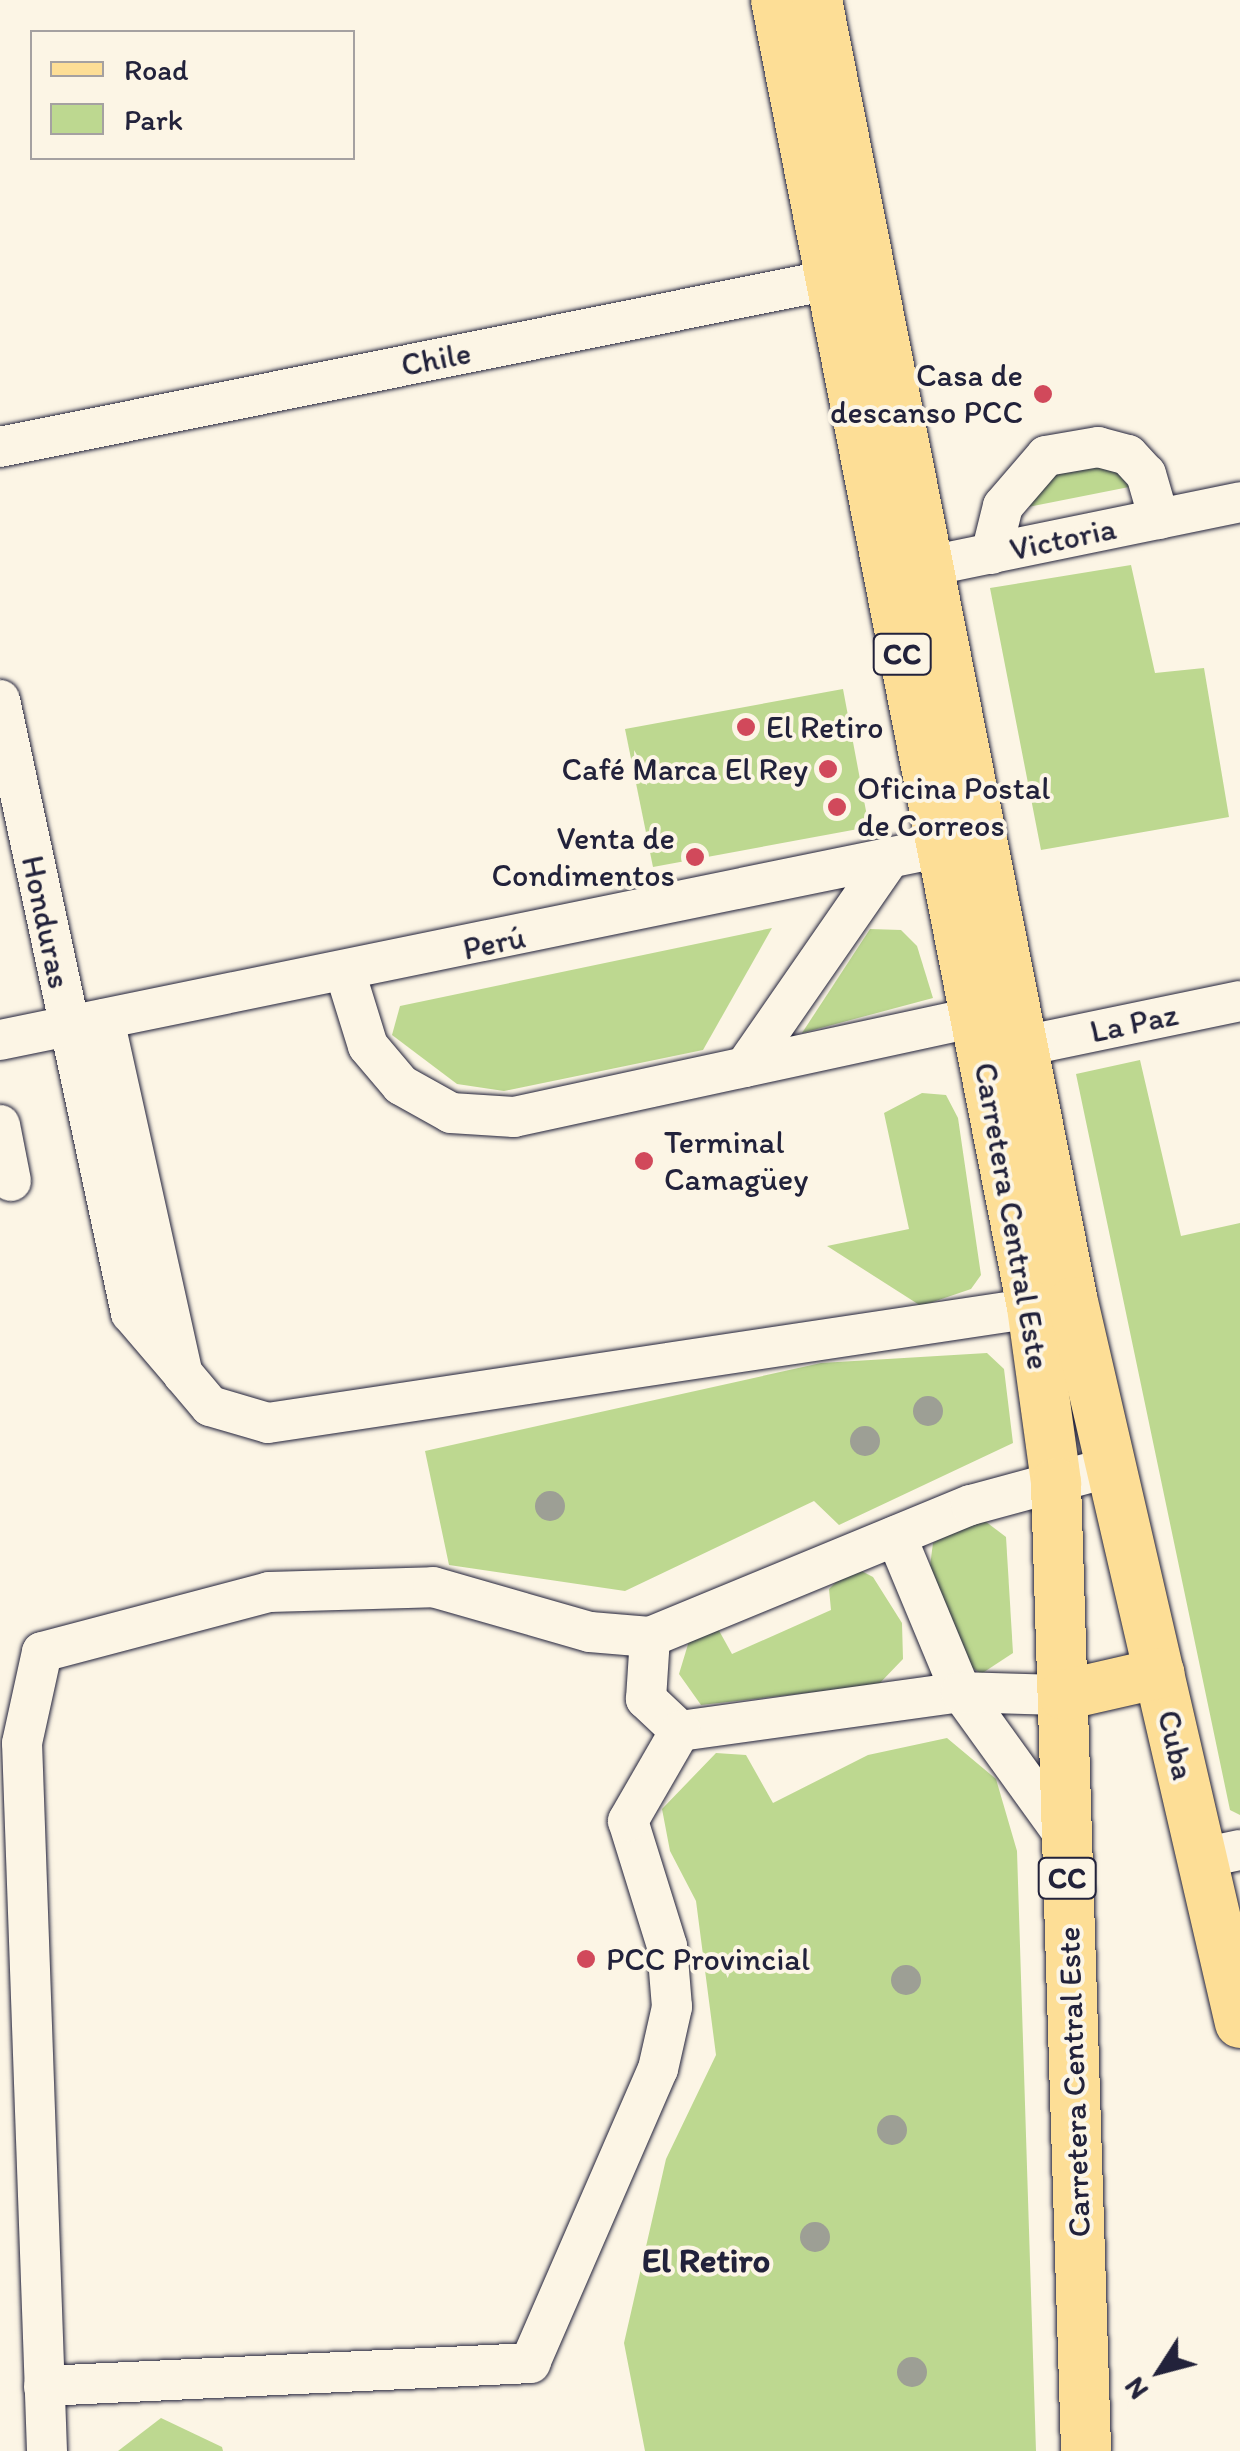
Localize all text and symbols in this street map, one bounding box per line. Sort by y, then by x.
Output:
legend [30,30,355,160]
text: Road [124,51,189,88]
text: Park [124,101,183,138]
street label: Chile [398,333,474,385]
place label: Casa de descanso PCC [830,357,1023,432]
marker: Casa de descanso PCC [1032,383,1054,405]
street label: Victoria [1006,509,1120,569]
road number: CC [872,629,932,679]
place label: El Retiro [766,708,883,746]
marker: El Retiro [735,716,757,738]
place label: Café Marca El Rey [562,750,808,788]
marker: Café Marca El Rey [817,758,839,780]
place label: Oficina Postal de Correos [857,770,1048,845]
marker: Oficina Postal de Correos [826,796,848,818]
place label: Venta de Condimentos [491,820,675,895]
marker: Venta de Condimentos [684,846,706,868]
street label: Honduras [13,852,79,992]
street label: Perú [459,918,529,968]
street label: La Paz [1087,995,1181,1051]
street label: Carretera Central Este [966,1060,1058,1372]
place label: Terminal Camagüey [664,1124,808,1199]
marker: Terminal Camagüey [633,1150,655,1172]
street label: Cuba [1149,1706,1203,1784]
road number: CC [1037,1853,1097,1903]
street label: Carretera Central Este [1049,1926,1099,2238]
place label: PCC Provincial [606,1940,810,1978]
marker: PCC Provincial [575,1948,597,1970]
district label: El Retiro [642,2239,770,2281]
north arrow [1110,2321,1210,2421]
text: N [1116,2371,1155,2406]

